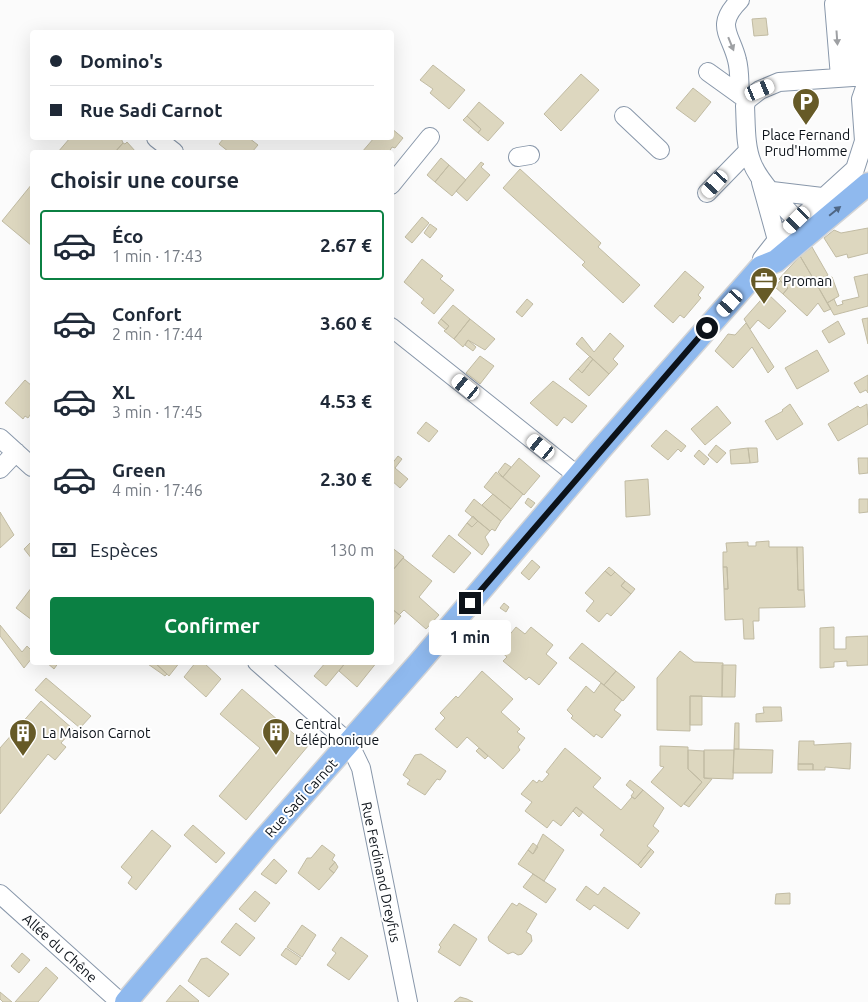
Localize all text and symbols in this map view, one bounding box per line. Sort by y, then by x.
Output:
one-way arrow [833,30,841,46]
one-way arrow [727,37,735,51]
text: Domino's [80,50,163,72]
car [743,77,776,103]
parking icon: Place Fernand Prud'Homme [791,87,821,126]
text: Rue Sadi Carnot [80,99,223,121]
place label: Place Fernand Prud'Homme [762,127,850,159]
text: Choisir une course [50,167,239,192]
car [699,168,730,200]
car [781,204,812,236]
one-way arrow [828,206,841,217]
icon: car [52,223,97,268]
text: Éco [112,225,144,247]
text: 2.67 € [320,234,372,256]
text: 1 min · 17:43 [112,247,203,265]
office icon: Proman [749,266,779,305]
place label: Proman [783,273,832,289]
car [714,287,745,319]
icon: car [52,301,97,346]
text: Confort [112,303,182,325]
text: 3.60 € [320,312,372,334]
route start [696,317,718,339]
text: 2 min · 17:44 [112,325,203,343]
car [449,372,482,402]
icon: car [52,379,97,424]
text: XL [112,381,135,403]
text: 4.53 € [320,390,372,412]
text: 3 min · 17:45 [112,403,203,421]
car [524,432,557,462]
icon: car [52,457,97,502]
text: Green [112,459,166,481]
text: 2.30 € [320,468,372,490]
text: 4 min · 17:46 [112,481,203,499]
icon: cash [50,536,78,564]
text: Espèces [90,539,158,561]
text: 130 m [329,541,374,559]
route end [459,592,481,614]
button: Confirmer [50,597,374,655]
callout: 1 min [429,620,511,656]
text: 1 min [450,628,490,646]
place label: Central téléphonique [295,716,379,748]
building icon: Central téléphonique [261,717,291,756]
building icon: La Maison Carnot [8,718,38,757]
place label: La Maison Carnot [42,725,151,741]
street label: Rue Sadi Carnot [262,755,341,840]
street label: Rue Ferdinand Dreyfus [358,800,404,944]
street label: Allée du Chêne [20,910,100,986]

